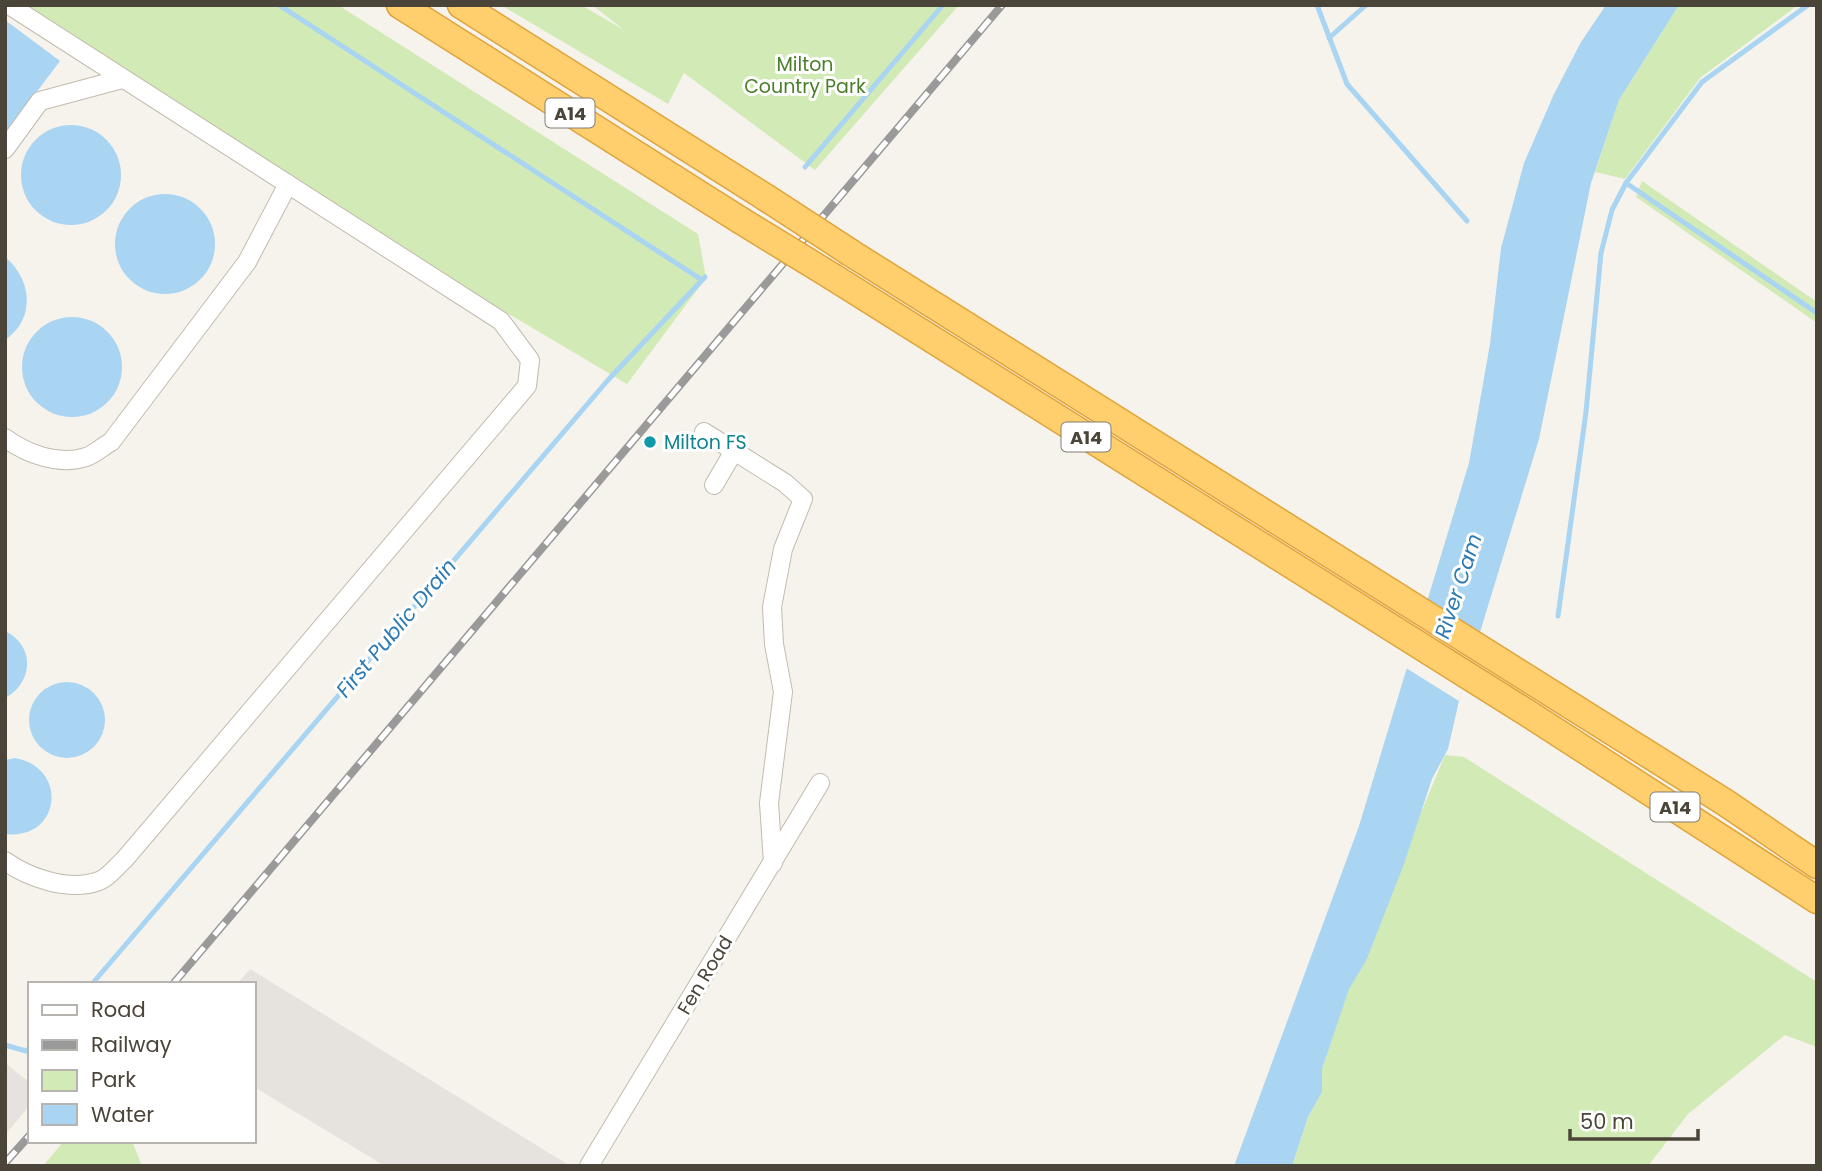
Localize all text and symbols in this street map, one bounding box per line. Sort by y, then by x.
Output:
park label: Milton Country Park [744,51,866,100]
road number: A14 [546,98,594,128]
road number: A14 [1062,422,1110,452]
place label: Milton FS [664,429,747,456]
marker: Milton FS [642,434,658,450]
water label: River Cam [1427,530,1489,642]
water label: First Public Drain [329,552,463,704]
road number: A14 [1650,792,1700,822]
street label: Fen Road [671,930,739,1020]
legend [28,982,256,1143]
text: Road [91,995,146,1024]
text: Railway [91,1030,172,1059]
text: Park [91,1065,136,1094]
scale bar [1570,1098,1698,1142]
text: Water [91,1100,154,1129]
text: 50 m [1580,1107,1634,1136]

